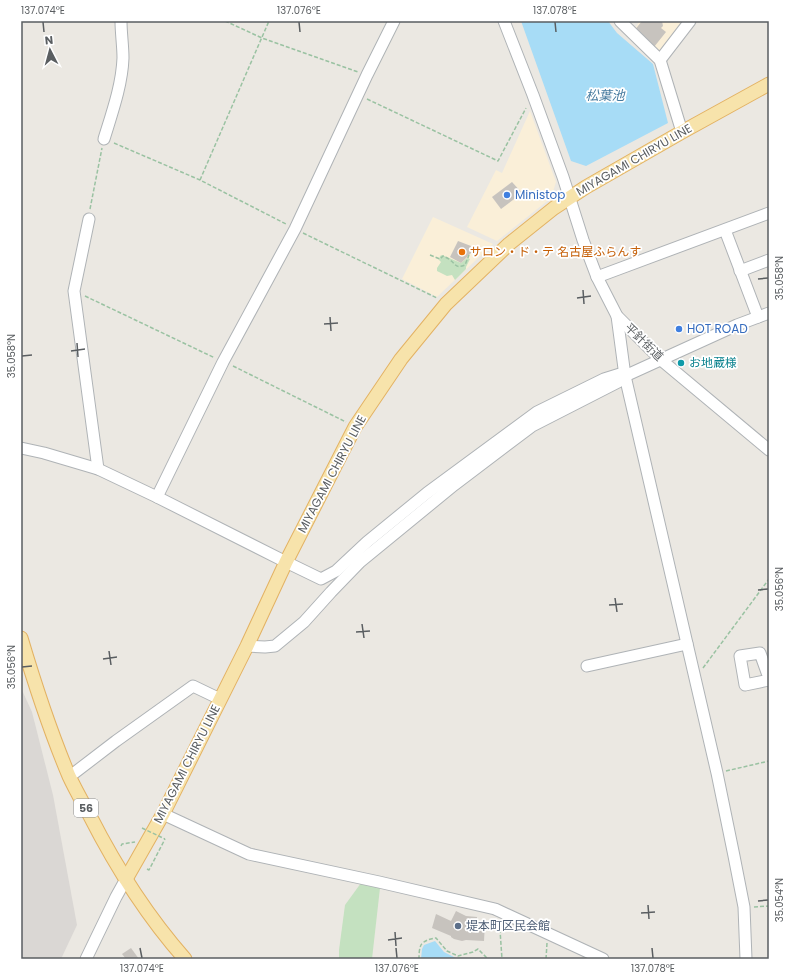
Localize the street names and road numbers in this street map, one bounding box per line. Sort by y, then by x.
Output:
street label: MIYAGAMI CHIRYU LINE [573,119,695,200]
street label: 平針街道 [621,319,668,364]
street label: MIYAGAMI CHIRYU LINE [293,412,370,536]
street label: MIYAGAMI CHIRYU LINE [149,701,224,826]
road number: 56 [74,799,98,817]

